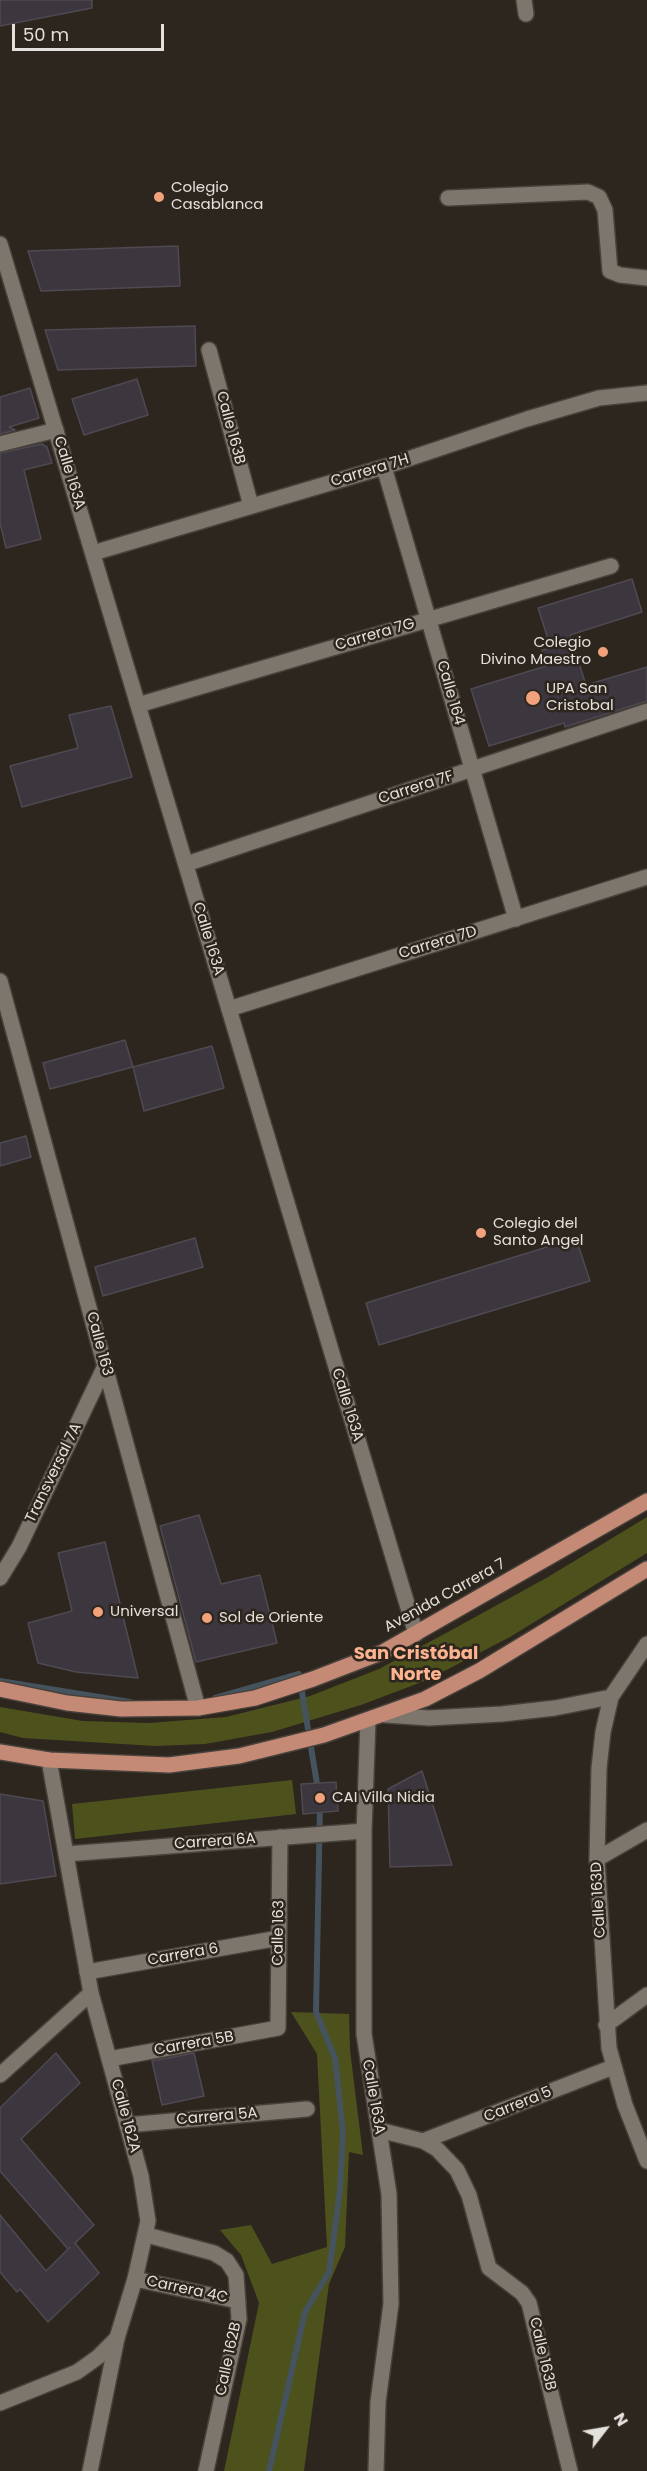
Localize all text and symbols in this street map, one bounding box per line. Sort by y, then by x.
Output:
scale bar [15,12,166,50]
text: 50 m [23,22,69,47]
place label: Colegio Casablanca [171,179,264,214]
marker: Colegio Casablanca [152,190,166,204]
street label: Calle 163B [212,390,248,466]
street label: Calle 163A [49,434,89,512]
street label: Carrera 7H [329,451,411,491]
street label: Carrera 7G [333,615,417,655]
place label: Colegio Divino Maestro [481,634,591,669]
marker: Colegio Divino Maestro [596,645,610,659]
street label: Calle 164 [432,659,468,727]
place label: UPA San Cristobal [546,680,614,715]
marker: UPA San Cristobal [524,689,542,707]
street label: Carrera 7F [376,767,456,809]
street label: Calle 163A [188,900,228,978]
street label: Carrera 7D [397,923,479,963]
place label: Colegio del Santo Angel [493,1215,583,1250]
marker: Colegio del Santo Angel [474,1226,488,1240]
street label: Calle 163 [82,1310,116,1378]
street label: Calle 163A [327,1366,367,1444]
street label: Transversal 7A [22,1420,86,1526]
street label: Avenida Carrera 7 [381,1555,509,1637]
place label: Universal [110,1603,178,1621]
marker: Universal [91,1605,105,1619]
place label: Sol de Oriente [219,1609,323,1627]
marker: Sol de Oriente [200,1611,214,1625]
district label: San Cristóbal Norte [354,1643,478,1686]
place label: CAI Villa Nidia [332,1789,435,1807]
marker: CAI Villa Nidia [313,1791,327,1805]
street label: Carrera 6A [174,1830,256,1854]
street label: Calle 163D [588,1861,610,1939]
street label: Calle 163 [269,1900,289,1966]
street label: Carrera 6 [146,1940,220,1970]
street label: Carrera 5B [153,2028,235,2060]
street label: Calle 163A [358,2058,388,2136]
street label: Calle 162A [107,2077,143,2155]
street label: Carrera 5 [482,2083,554,2127]
street label: Carrera 5A [176,2104,258,2130]
street label: Carrera 4C [145,2273,229,2307]
street label: Calle 163B [525,2316,559,2392]
street label: Calle 162B [212,2321,246,2397]
north arrow [575,2399,635,2459]
text: N [608,2408,634,2431]

